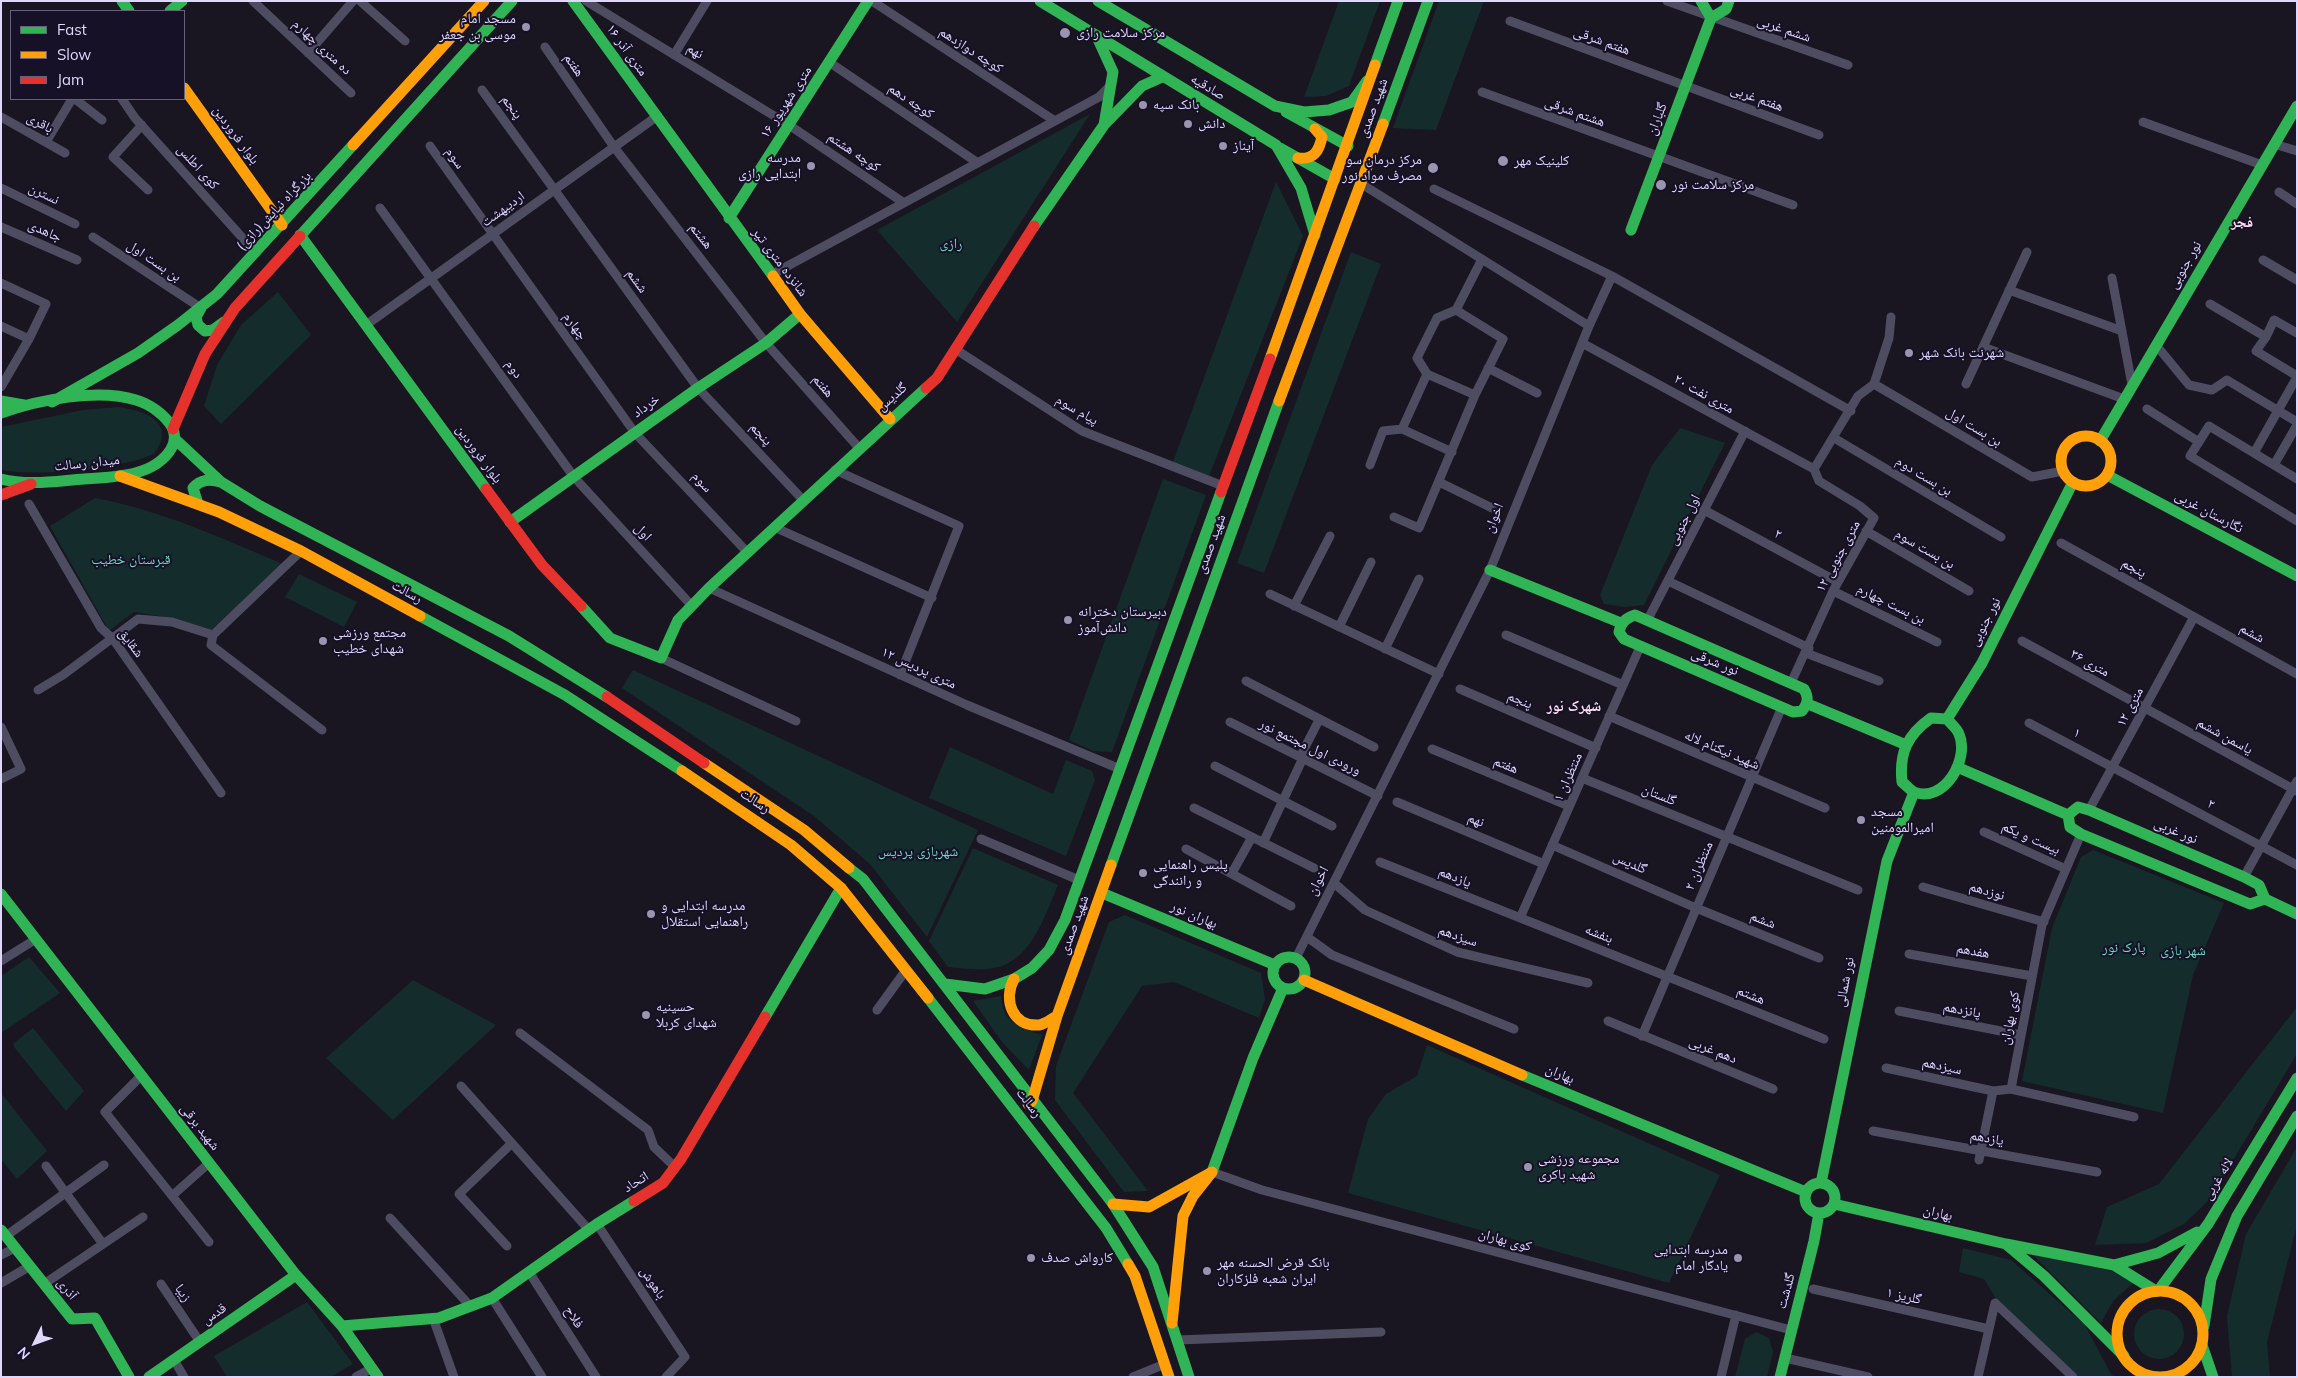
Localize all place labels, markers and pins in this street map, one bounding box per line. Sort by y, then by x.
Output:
place label: مسجد امام موسی بن جعفر [439,11,516,44]
marker: مسجد امام موسی بن جعفر [520,21,532,33]
place label: مرکز سلامت رازی [1076,25,1165,41]
marker: مرکز سلامت رازی [1058,26,1072,40]
place label: بانک سپه [1153,97,1199,113]
marker: بانک سپه [1137,99,1149,111]
place label: دانش [1198,116,1225,132]
marker: دانش [1182,118,1194,130]
place label: آیناز [1233,138,1254,154]
marker: آیناز [1217,140,1229,152]
place label: مدرسه ابتدایی رازی [738,150,801,182]
place label: مرکز درمان سو مصرف مواد نور [1342,152,1422,184]
place label: کلینیک مهر [1514,153,1569,169]
marker: کلینیک مهر [1496,154,1510,168]
marker: مدرسه ابتدایی رازی [805,160,817,172]
marker: مرکز درمان سو مصرف مواد نور [1426,161,1440,175]
place label: مرکز سلامت نور [1672,177,1754,193]
marker: مرکز سلامت نور [1654,178,1668,192]
place label: شهرنت بانک شهر [1919,345,2004,361]
marker: شهرنت بانک شهر [1903,347,1915,359]
place label: دبیرستان دخترانه دانش‌آموز [1078,604,1167,636]
marker: دبیرستان دخترانه دانش‌آموز [1062,614,1074,626]
place label: مجتمع ورزشی شهدای خطیب [333,625,406,658]
marker: مجتمع ورزشی شهدای خطیب [317,635,329,647]
place label: مسجد امیرالمومنین [1871,804,1934,836]
marker: مسجد امیرالمومنین [1855,814,1867,826]
place label: پلیس راهنمایی و رانندگی [1153,857,1228,890]
marker: پلیس راهنمایی و رانندگی [1137,867,1149,879]
place label: مدرسه ابتدایی و راهنمایی استقلال [661,898,748,930]
marker: مدرسه ابتدایی و راهنمایی استقلال [645,908,657,920]
place label: حسینیه شهدای کربلا [656,999,717,1032]
marker: حسینیه شهدای کربلا [640,1009,652,1021]
place label: مجموعه ورزشی شهید باکری [1538,1151,1619,1184]
marker: مجموعه ورزشی شهید باکری [1522,1161,1534,1173]
place label: مدرسه ابتدایی یادگار امام [1654,1242,1728,1274]
place label: کارواش صدف [1041,1250,1113,1266]
marker: کارواش صدف [1025,1252,1037,1264]
marker: مدرسه ابتدایی یادگار امام [1732,1252,1744,1264]
place label: بانک قرض الحسنه مهر ایران شعبه فلزکاران [1217,1255,1330,1288]
marker: بانک قرض الحسنه مهر ایران شعبه فلزکاران [1201,1265,1213,1277]

